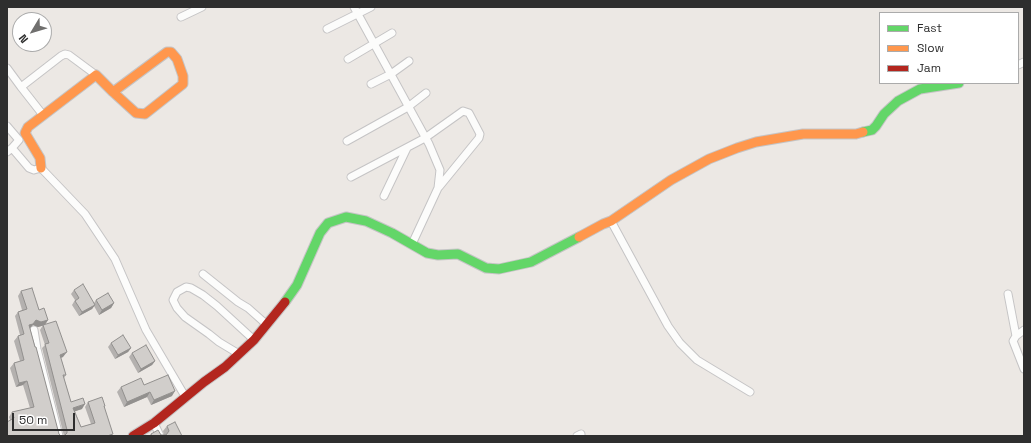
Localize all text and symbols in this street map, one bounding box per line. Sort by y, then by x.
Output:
north arrow [12,12,52,52]
legend [879,12,1019,84]
text: Fast [917,20,942,36]
text: N [16,32,31,46]
text: Slow [917,40,944,56]
text: Jam [917,60,941,76]
scale bar [14,405,77,431]
text: 50 m [19,412,47,428]

